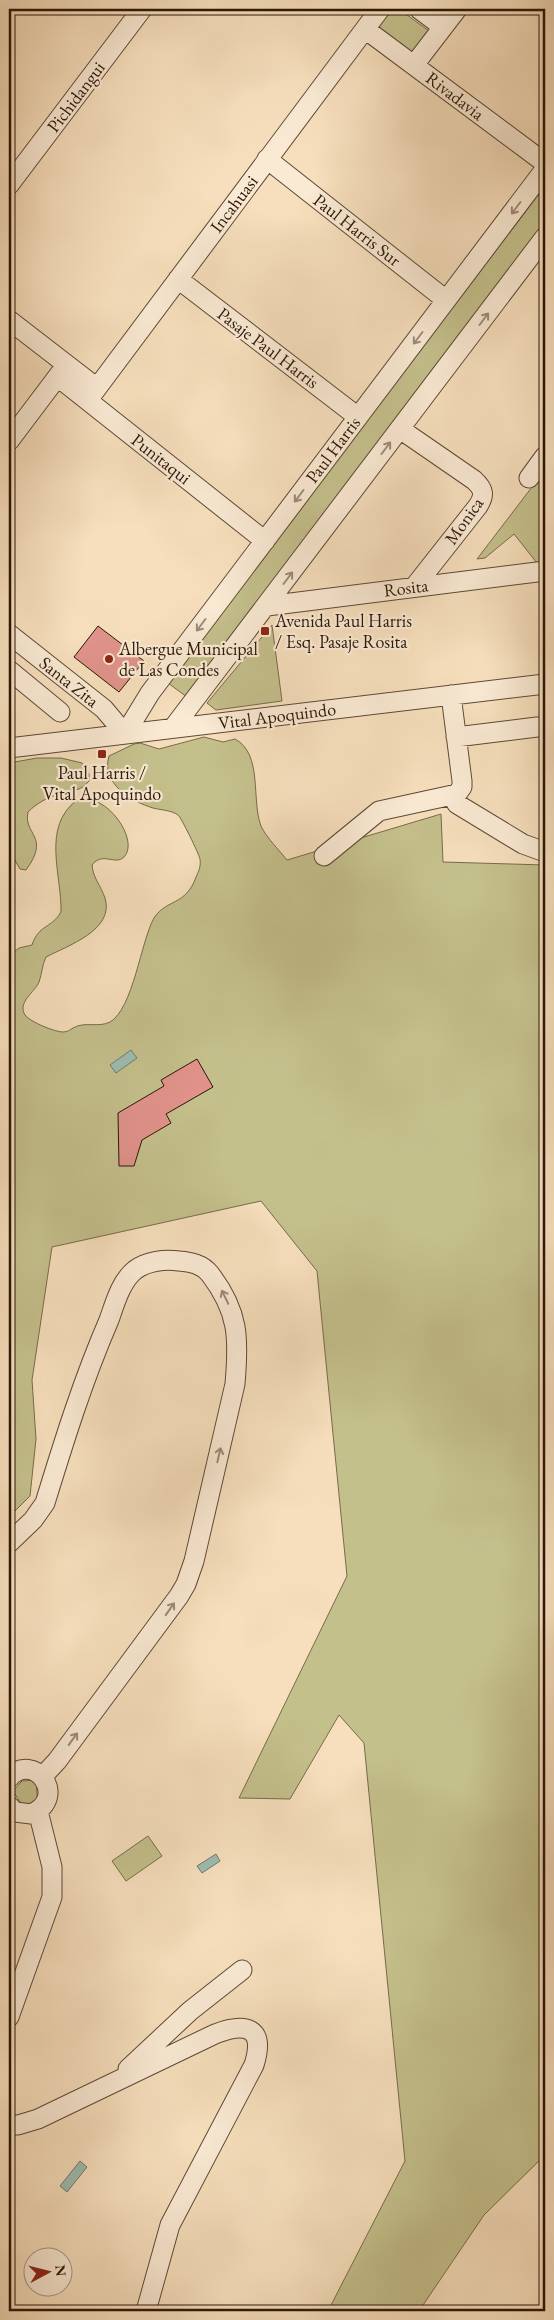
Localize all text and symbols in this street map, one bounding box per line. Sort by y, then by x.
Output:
street label: Pichidangui [41,56,110,137]
street label: Rivadavia [421,66,490,126]
street label: Incahuasi [205,170,263,237]
street label: Paul Harris Sur [309,188,406,271]
one-way arrow [511,201,521,215]
street label: Pasaje Paul Harris [213,302,324,393]
one-way arrow [479,312,489,326]
one-way arrow [413,331,423,345]
street label: Paul Harris [300,412,365,488]
street label: Punitaqui [127,428,196,489]
one-way arrow [381,441,391,455]
one-way arrow [294,489,304,503]
street label: Monica [439,492,489,549]
one-way arrow [283,571,293,585]
street label: Rosita [382,573,430,602]
place label: Avenida Paul Harris / Esq. Pasaje Rosita [274,609,412,653]
one-way arrow [196,619,207,632]
marker: Avenida Paul Harris / Esq. Pasaje Rosita [259,625,271,637]
place label: Albergue Municipal de Las Condes [118,637,258,681]
street label: Santa Zita [35,651,104,713]
marker: Albergue Municipal de Las Condes [103,653,115,665]
street label: Vital Apoquindo [217,697,337,734]
marker: Paul Harris / Vital Apoquindo [96,748,108,760]
place label: Paul Harris / Vital Apoquindo [43,761,161,805]
one-way arrow [220,1290,230,1305]
one-way arrow [215,1448,224,1464]
one-way arrow [165,1602,175,1616]
one-way arrow [68,1732,78,1746]
north arrow [22,2248,72,2298]
text: N [51,2264,71,2278]

